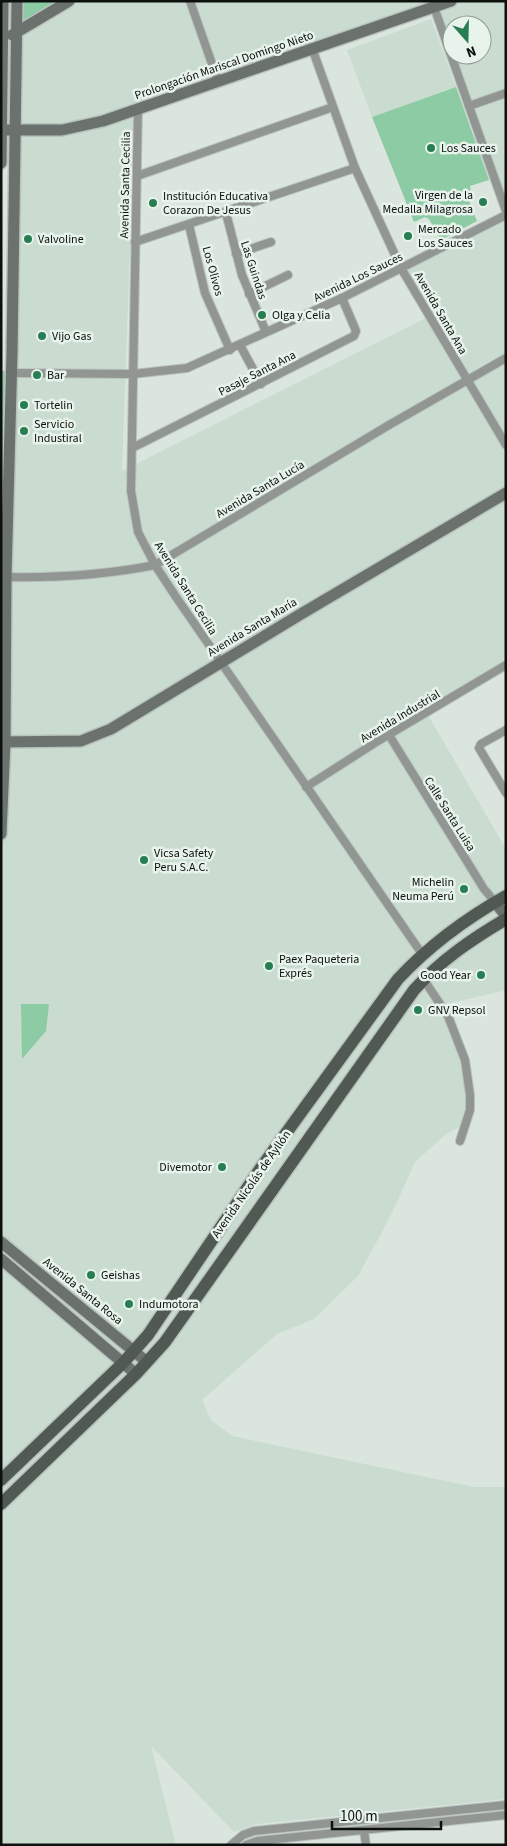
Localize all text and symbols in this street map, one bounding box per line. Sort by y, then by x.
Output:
north arrow [442,15,492,65]
street label: Prolongación Mariscal Domingo Nieto [132,27,316,104]
text: N [463,40,479,62]
street label: Avenida Santa Cecilia [116,131,135,239]
place label: Los Sauces [441,140,496,157]
marker: Los Sauces [425,142,437,154]
place label: Virgen de la Medalla Milagrosa [383,187,473,218]
place label: Institución Educativa Corazon De Jesus [163,188,268,219]
marker: Virgen de la Medalla Milagrosa [477,196,489,208]
marker: Institución Educativa Corazon De Jesus [147,197,159,209]
place label: Mercado Los Sauces [418,221,473,252]
marker: Mercado Los Sauces [402,230,414,242]
place label: Valvoline [38,231,84,248]
marker: Valvoline [22,233,34,245]
street label: Las Guindas [236,239,271,302]
street label: Los Olivos [198,244,227,298]
street label: Avenida Los Sauces [311,248,406,306]
street label: Avenida Santa Ana [410,269,471,358]
place label: Olga y Celia [272,307,330,324]
marker: Olga y Celia [256,309,268,321]
place label: Vijo Gas [52,328,91,345]
marker: Vijo Gas [36,330,48,342]
street label: Pasaje Santa Ana [215,347,299,400]
place label: Bar [47,367,65,384]
marker: Bar [31,369,43,381]
place label: Tortelin [34,397,73,414]
marker: Tortelin [18,399,30,411]
place label: Servicio Industiral [34,416,82,447]
marker: Servicio Industiral [18,425,30,437]
street label: Avenida Santa Lucía [213,456,308,523]
street label: Avenida Santa Cecilia [150,538,221,638]
street label: Avenida Santa María [204,594,300,661]
street label: Avenida Industrial [357,686,443,747]
street label: Calle Santa Luisa [420,774,479,855]
place label: Vicsa Safety Peru S.A.C. [154,845,214,876]
marker: Vicsa Safety Peru S.A.C. [138,854,150,866]
place label: Michelin Neuma Perú [392,874,454,905]
marker: Michelin Neuma Perú [458,883,470,895]
place label: Paex Paqueteria Exprés [279,951,359,982]
marker: Paex Paqueteria Exprés [263,960,275,972]
place label: Good Year [420,967,472,984]
marker: Good Year [475,969,487,981]
place label: GNV Repsol [428,1002,486,1019]
marker: GNV Repsol [412,1004,424,1016]
street label: Avenida Nicolás de Ayllón [208,1127,295,1241]
place label: Divemotor [159,1159,213,1176]
marker: Divemotor [216,1161,228,1173]
street label: Avenida Santa Rosa [39,1254,126,1329]
place label: Geishas [101,1267,140,1284]
marker: Geishas [85,1269,97,1281]
place label: Indumotora [139,1296,198,1313]
marker: Indumotora [123,1298,135,1310]
scale bar [332,1798,441,1830]
text: 100 m [340,1806,378,1827]

